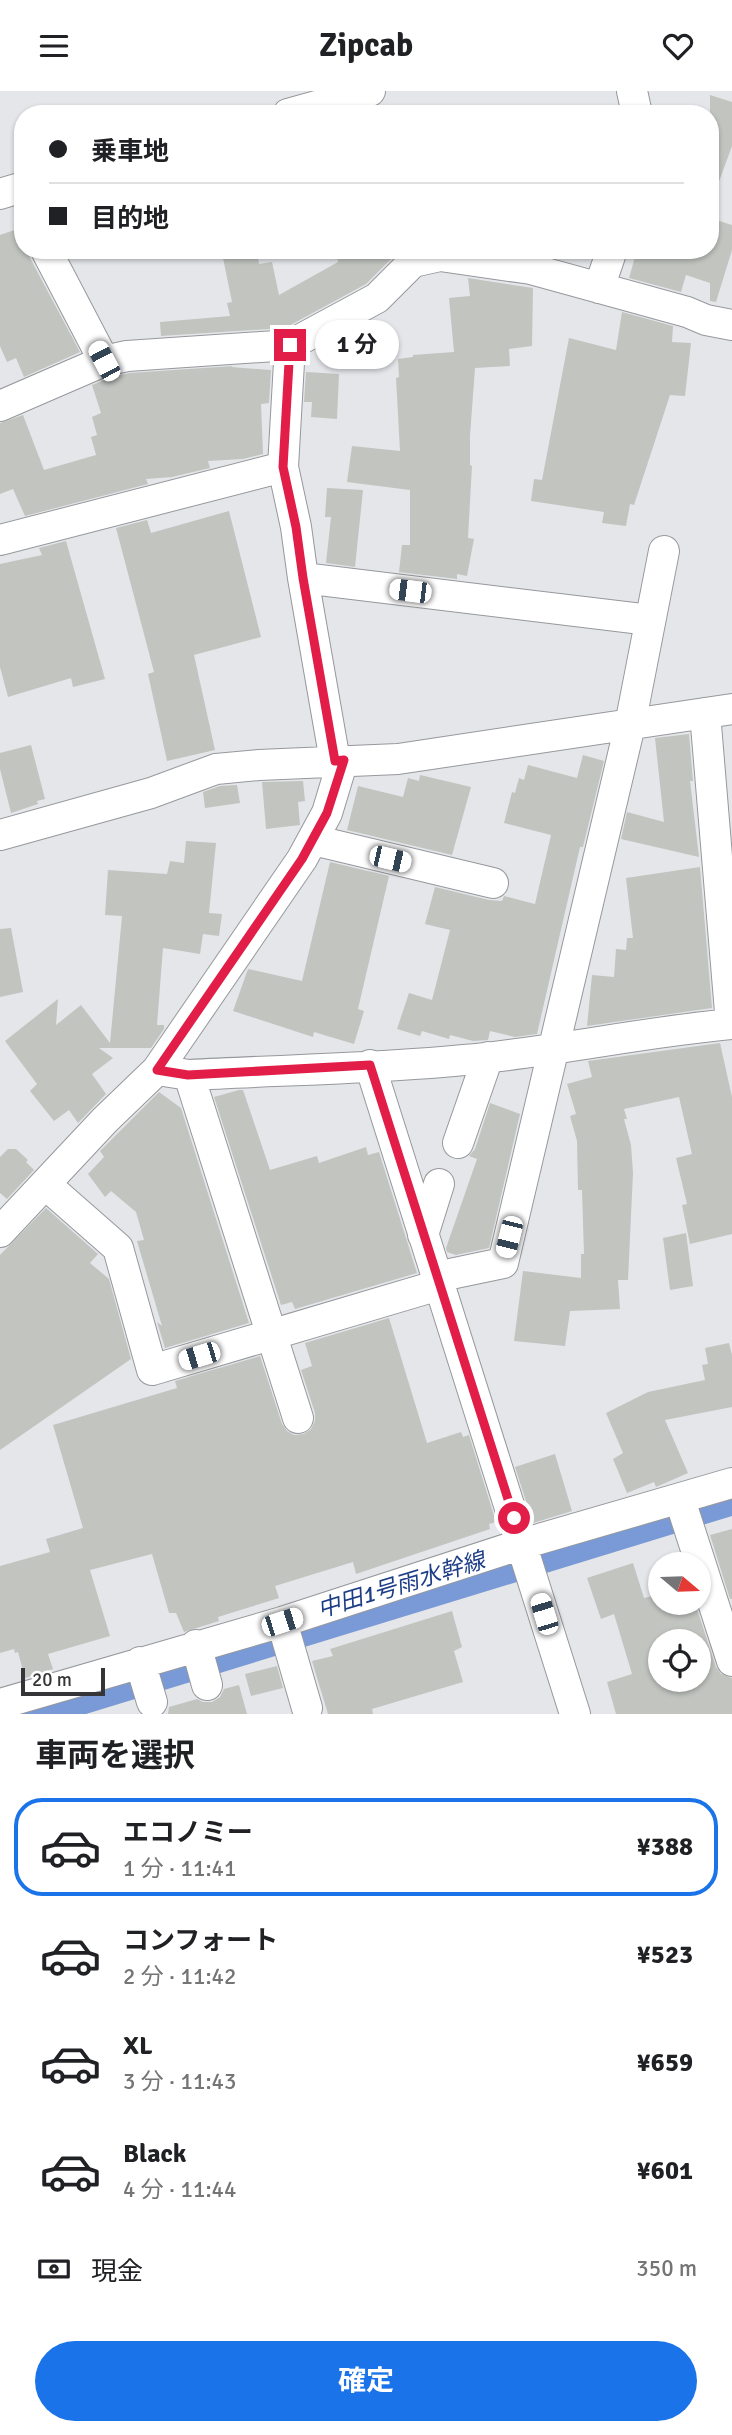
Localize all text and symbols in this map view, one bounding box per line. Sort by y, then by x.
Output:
text: Zipcab [319,26,413,65]
icon: menu [35,27,73,65]
icon: heart [659,27,697,65]
text: 乗車地 [91,136,169,168]
text: 目的地 [91,203,169,235]
callout: 1 分 [314,321,398,369]
route end [274,329,306,361]
text: 1 分 [337,330,377,359]
car [85,338,124,384]
car [388,578,433,604]
car [368,844,413,874]
car [494,1214,525,1260]
car [176,1340,223,1372]
route start [498,1502,530,1534]
water label: 中田1号雨水幹線 [314,1545,491,1624]
north arrow [648,1552,710,1615]
map controls [648,1552,711,1692]
car [528,1591,561,1637]
car [259,1606,306,1638]
button: locate [648,1629,711,1692]
scale bar [21,1665,105,1697]
text: 20 m [32,1668,72,1692]
text: 車両を選択 [35,1736,195,1775]
icon: car [39,1816,102,1879]
text: エコノミー [123,1817,253,1849]
text: ¥388 [637,1831,693,1863]
text: 1 分 · 11:41 [123,1854,236,1883]
icon: car [39,1924,102,1987]
text: コンフォート [123,1925,278,1957]
text: ¥523 [637,1939,693,1971]
text: 2 分 · 11:42 [123,1962,236,1991]
text: XL [123,2030,153,2062]
icon: car [39,2032,102,2095]
text: ¥659 [637,2047,693,2079]
text: 3 分 · 11:43 [123,2067,236,2096]
text: Black [123,2138,186,2170]
icon: car [39,2140,102,2203]
text: ¥601 [637,2155,693,2187]
text: 4 分 · 11:44 [123,2175,236,2204]
icon: cash [35,2250,73,2288]
text: 350 m [636,2254,697,2283]
text: 現金 [91,2256,143,2288]
button: 確定 [35,2341,697,2421]

